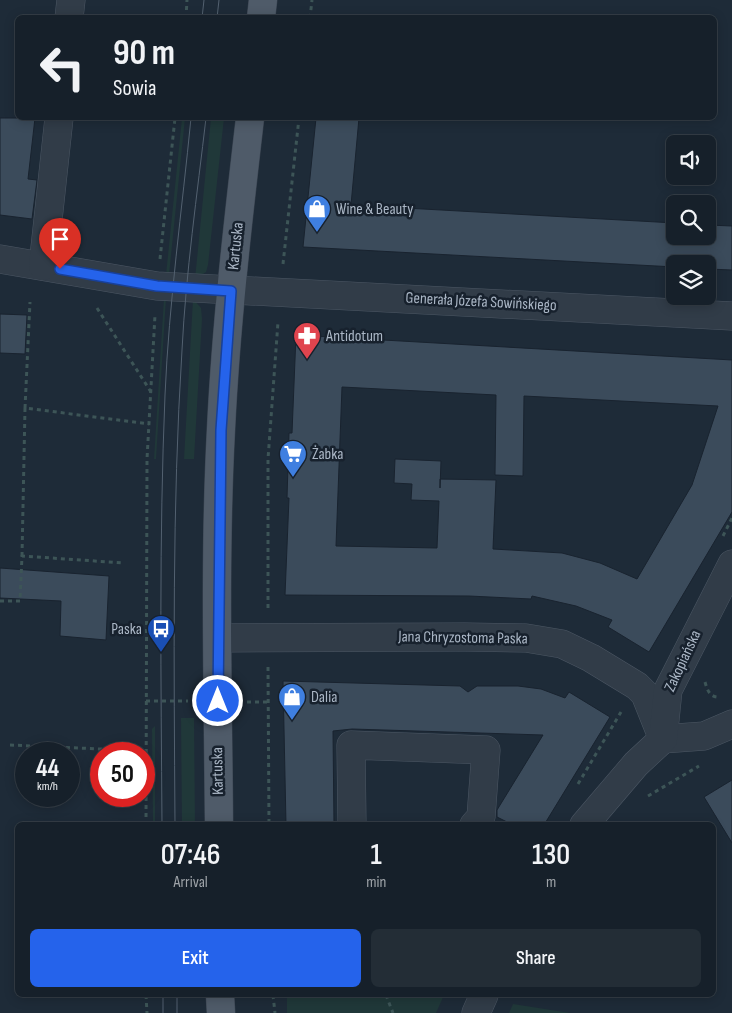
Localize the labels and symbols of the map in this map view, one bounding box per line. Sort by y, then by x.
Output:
shop icon: Wine & Beauty [302,194,332,233]
place label: Wine & Beauty [336,200,413,219]
pin [39,218,81,269]
street label: Kartuska [224,221,248,271]
street label: Generała Józefa Sowińskiego [405,289,557,315]
pharmacy icon: Antidotum [292,321,322,360]
place label: Antidotum [325,327,383,346]
supermarket icon: Żabka [278,439,308,478]
place label: Żabka [312,445,344,464]
bus stop icon: Paska [146,614,176,653]
place label: Paska [111,620,142,639]
street label: Jana Chryzostoma Paska [397,627,528,649]
street label: Zakopiańska [660,627,706,695]
position arrow [191,674,243,726]
shop icon: Dalia [277,682,307,721]
place label: Dalia [311,688,337,707]
speed limit sign: 50 [90,742,155,807]
street label: Kartuska [208,747,228,795]

